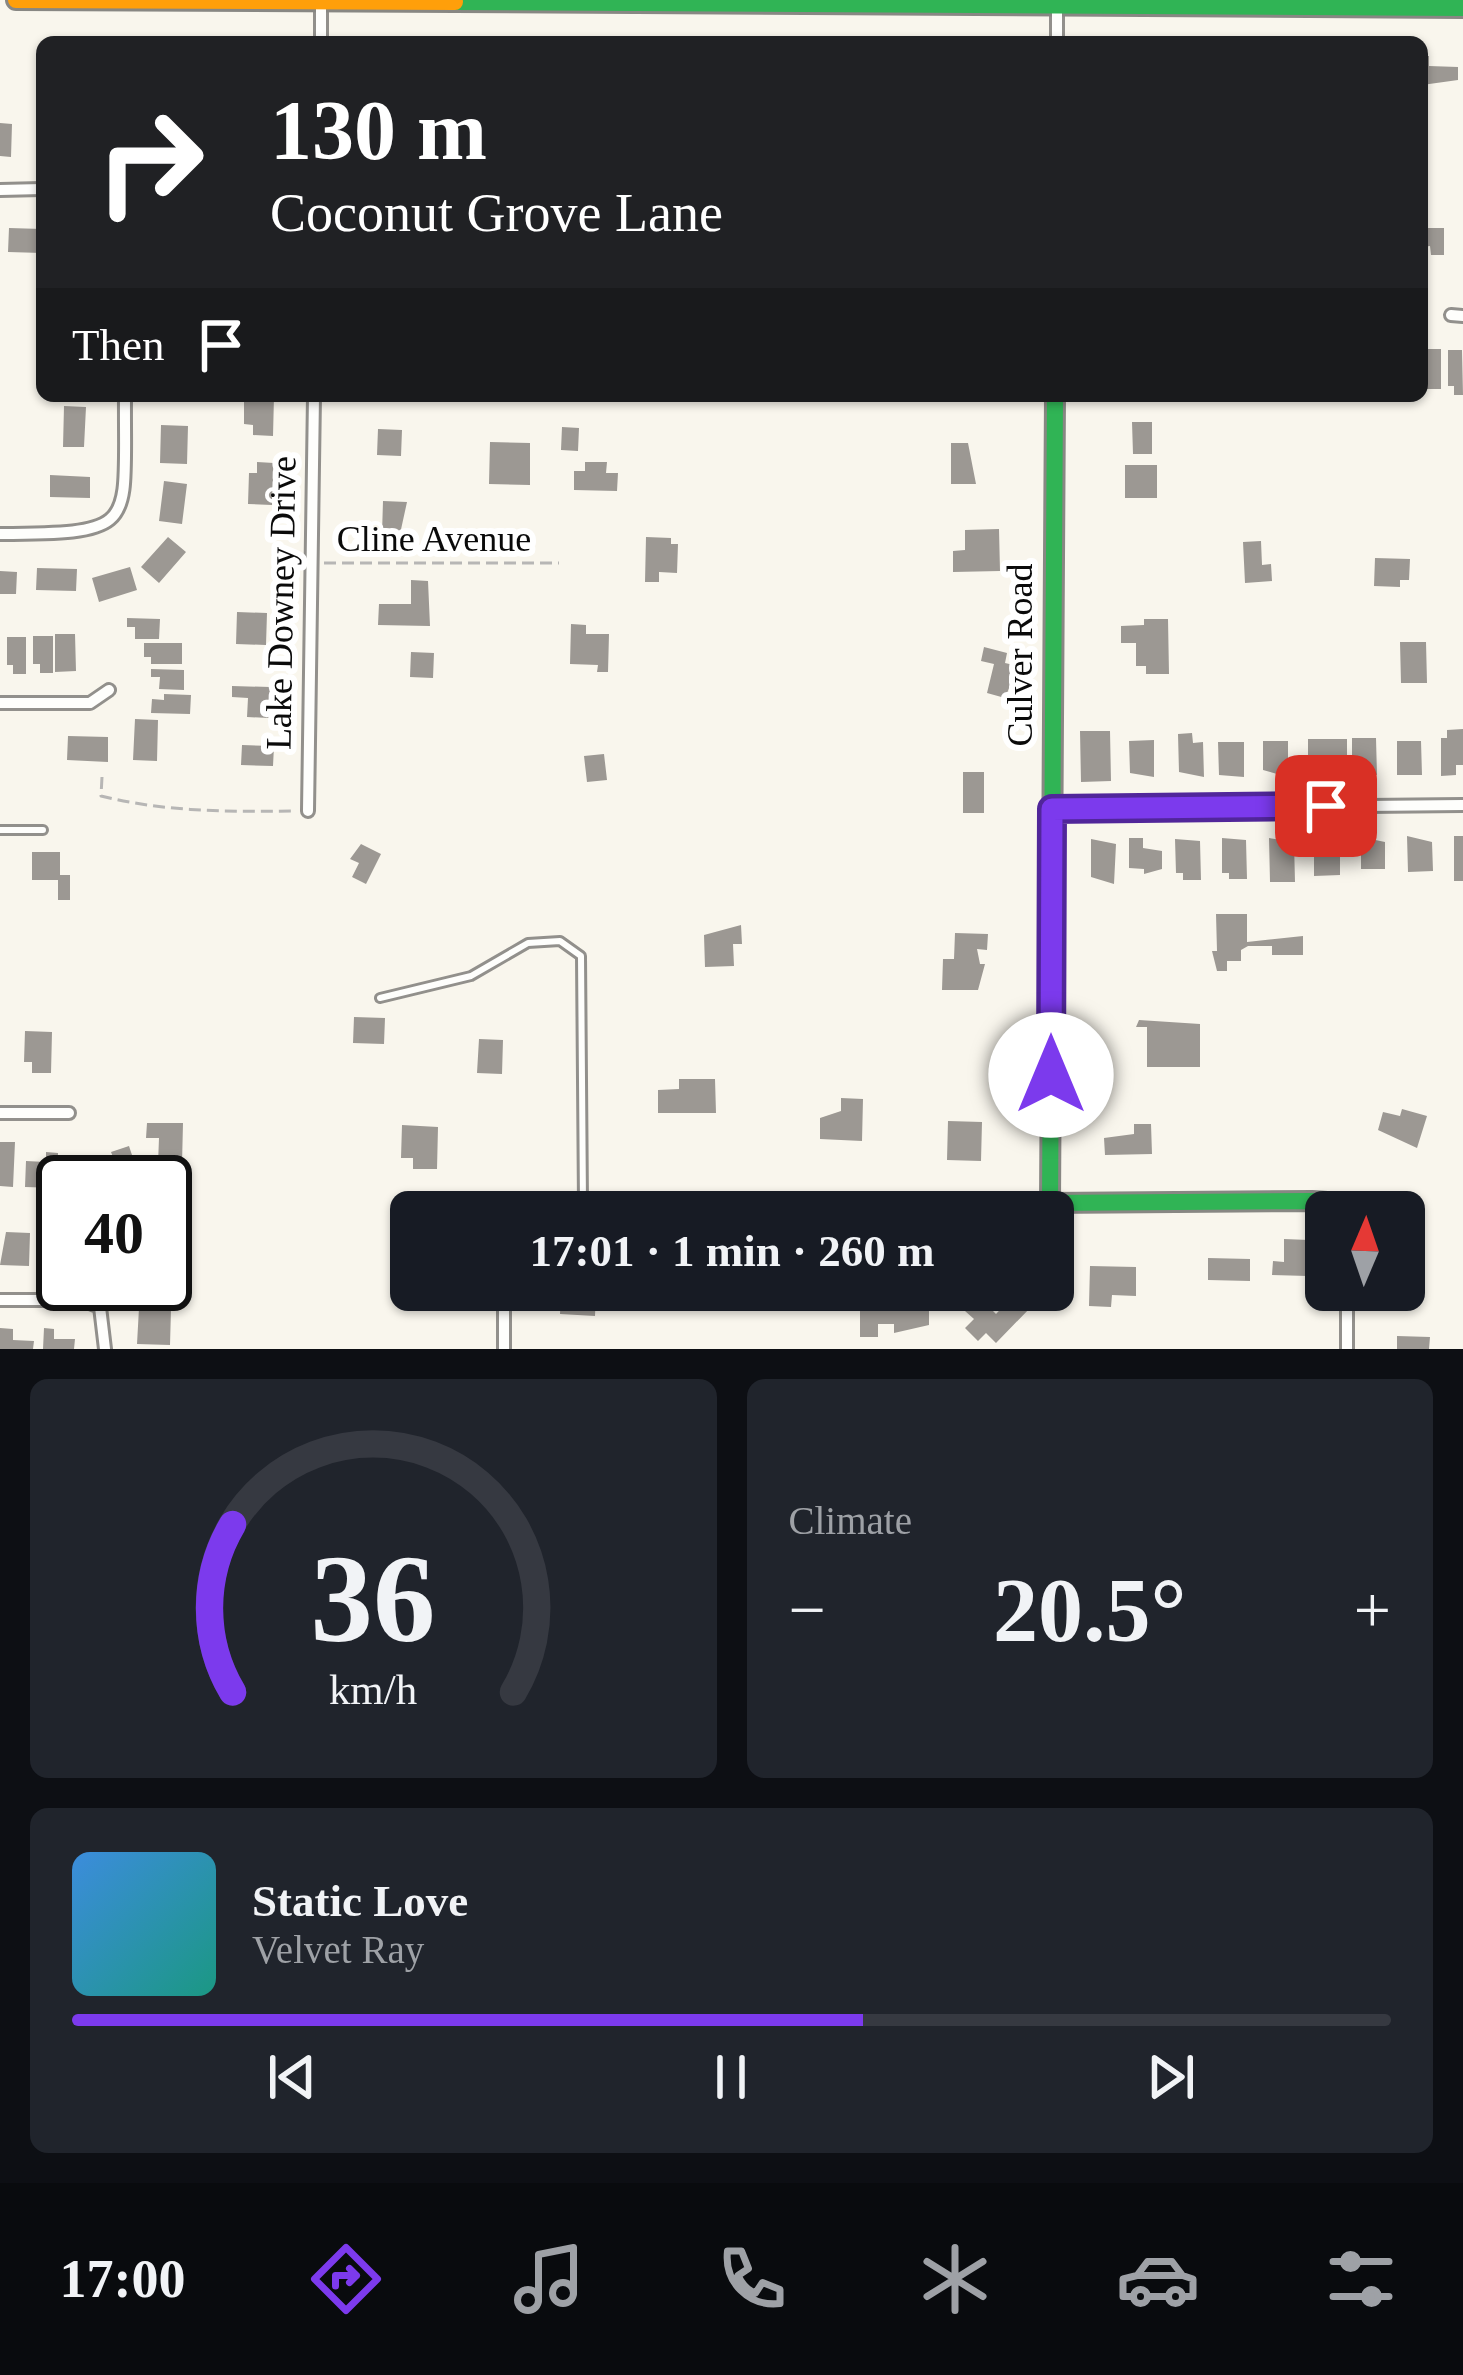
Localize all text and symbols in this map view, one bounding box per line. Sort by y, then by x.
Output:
icon: right [72,84,228,240]
text: 130 m [270,84,487,177]
text: Coconut Grove Lane [270,183,723,243]
icon: arrive [188,312,254,378]
text: Then [72,320,164,370]
street label: Lake Downey Drive [258,456,304,750]
street label: Cline Avenue [337,519,531,559]
street label: Culver Road [1000,564,1040,746]
pin [1275,755,1377,857]
icon: arrive [1293,773,1359,839]
position arrow [988,1012,1114,1138]
speed limit sign: 40 [36,1155,192,1311]
north arrow [1305,1191,1425,1311]
map controls [1305,1191,1425,1311]
text: 17:01 · 1 min · 260 m [530,1226,935,1276]
text: Climate [789,1499,912,1542]
text: 36 [311,1530,436,1668]
text: 20.5° [993,1561,1187,1660]
text: − [789,1573,826,1646]
text: + [1354,1573,1391,1646]
text: km/h [329,1665,417,1712]
text: Static Love [252,1876,468,1926]
text: Velvet Ray [252,1928,424,1971]
icon: previous [259,2044,325,2110]
icon: pause [698,2044,764,2110]
icon: next [1138,2044,1204,2110]
icon: directions [304,2237,388,2321]
icon: music [507,2237,591,2321]
icon: phone [710,2237,794,2321]
icon: climate [913,2237,997,2321]
icon: car [1116,2237,1200,2321]
icon: filters [1319,2237,1403,2321]
text: 17:00 [60,2249,185,2309]

